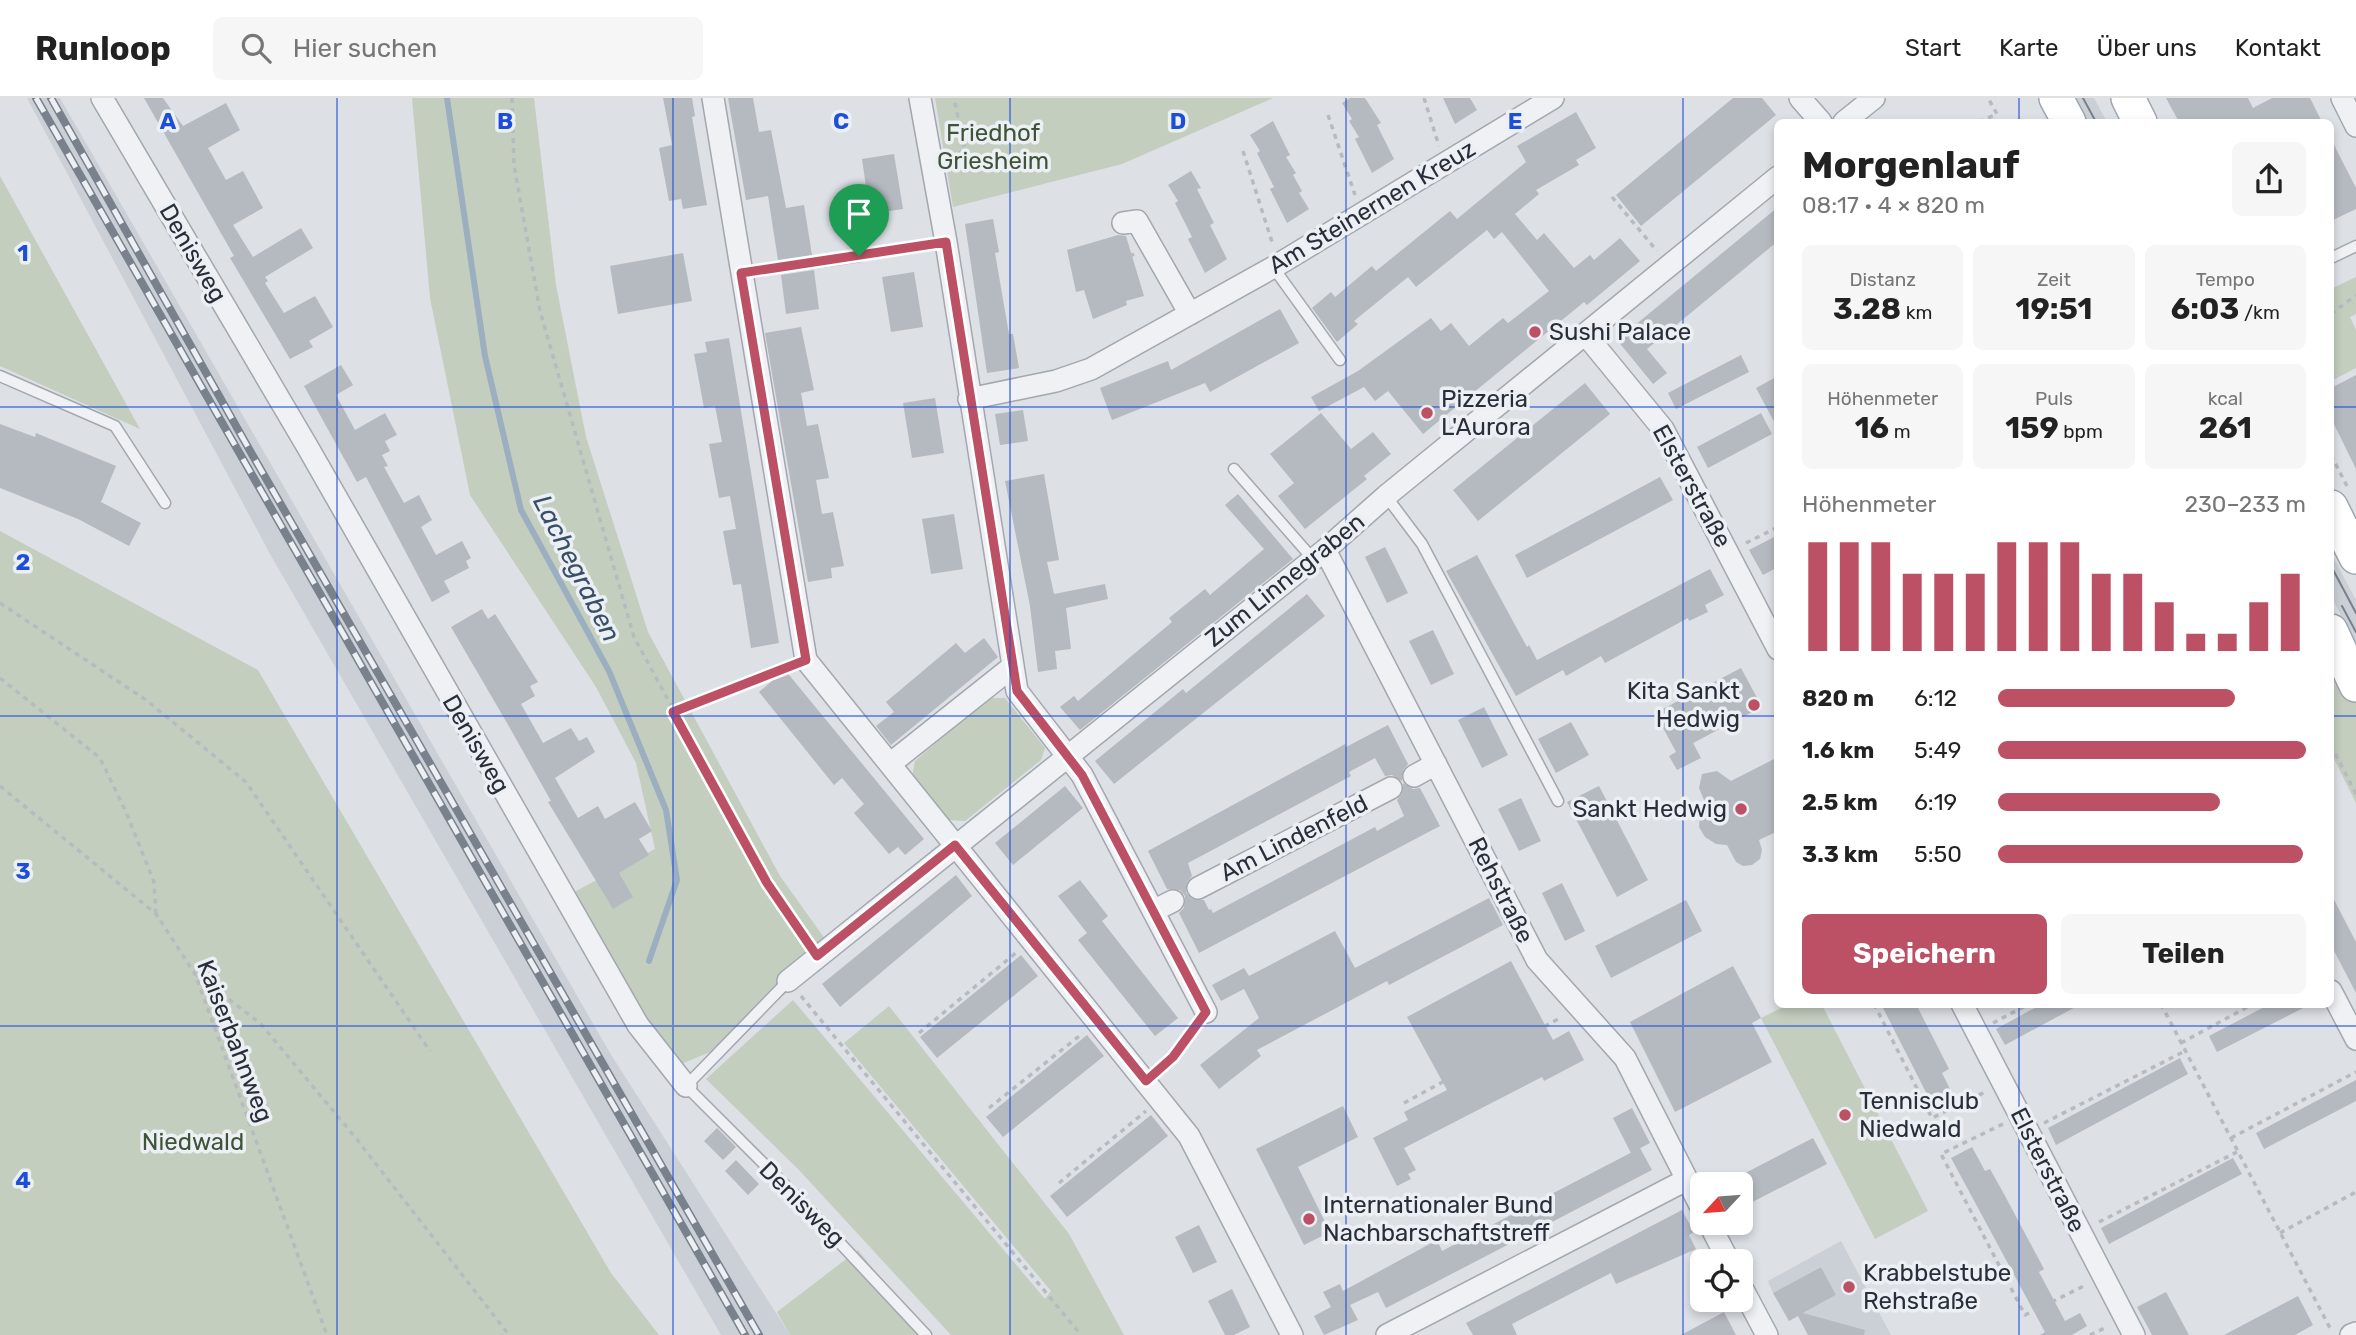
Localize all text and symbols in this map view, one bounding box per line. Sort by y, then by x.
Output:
search box [213,17,703,80]
text: Runloop [35,29,171,68]
icon: search [237,29,275,67]
text: Hier suchen [293,33,437,64]
text: Start [1905,34,1961,62]
text: Karte [1999,34,2059,62]
text: Über uns [2097,34,2197,62]
text: Kontakt [2235,34,2321,62]
text: A [160,107,177,135]
text: B [497,107,513,135]
text: C [833,107,849,135]
text: D [1170,107,1186,135]
text: E [1508,107,1522,135]
park label: Friedhof Griesheim [937,119,1049,175]
street label: Am Steinernen Kreuz [1264,134,1480,280]
text: Morgenlauf [1802,142,2019,188]
button: share [2232,142,2306,216]
pin [829,184,889,256]
text: 08:17 · 4 × 820 m [1802,191,1985,219]
icon: arrive [840,195,878,233]
street label: Denisweg [154,199,232,307]
text: 1 [17,239,29,267]
text: Distanz [1849,268,1916,291]
text: Zeit [2037,268,2071,291]
text: Tempo [2196,268,2255,291]
text: 3.28 [1833,291,1901,327]
text: 19:51 [2016,291,2092,327]
text: 6:03 [2171,291,2239,327]
text: km [1901,301,1932,324]
text: /km [2239,301,2280,324]
place label: Sushi Palace [1549,318,1691,346]
marker: Sushi Palace [1527,324,1543,340]
place label: Pizzeria L'Aurora [1441,385,1531,441]
text: Höhenmeter [1827,387,1938,410]
text: Puls [2035,387,2073,410]
text: kcal [2208,387,2243,410]
marker: Pizzeria L'Aurora [1419,405,1435,421]
text: 16 [1855,410,1889,446]
text: 159 [2005,410,2059,446]
text: 261 [2199,410,2252,446]
street label: Elsterstraße [1647,420,1737,552]
text: m [1889,420,1911,443]
text: bpm [2059,420,2103,443]
water label: Lachegraben [526,490,627,647]
text: Höhenmeter [1802,490,1936,518]
text: 230–233 m [2185,490,2306,518]
street label: Zum Linnegraben [1200,507,1370,653]
text: 2 [16,548,30,576]
place label: Kita Sankt Hedwig [1627,677,1740,733]
text: 820 m [1802,684,1874,712]
text: 6:12 [1914,684,1957,712]
street label: Denisweg [437,690,515,798]
marker: Kita Sankt Hedwig [1746,697,1762,713]
text: 1.6 km [1802,736,1874,764]
text: 5:49 [1914,736,1961,764]
text: 2.5 km [1802,788,1878,816]
text: 6:19 [1914,788,1957,816]
street label: Am Lindenfeld [1216,789,1372,887]
place label: Sankt Hedwig [1572,795,1727,823]
marker: Sankt Hedwig [1733,801,1749,817]
street label: Rehstraße [1462,832,1540,948]
text: 3.3 km [1802,840,1878,868]
text: 5:50 [1914,840,1962,868]
text: 3 [15,857,31,885]
button: Speichern [1802,914,2047,994]
button: Teilen [2061,914,2306,994]
street label: Kaiserbahnweg [191,956,279,1126]
place label: Tennisclub Niedwald [1859,1087,1979,1143]
street label: Elsterstraße [2005,1103,2091,1237]
marker: Tennisclub Niedwald [1837,1107,1853,1123]
park label: Niedwald [142,1128,244,1156]
street label: Denisweg [754,1156,850,1252]
text: 4 [15,1166,31,1194]
north arrow [1690,1172,1754,1236]
map controls [1690,1172,1753,1312]
place label: Internationaler Bund Nachbarschaftstreff [1323,1191,1553,1247]
marker: Internationaler Bund Nachbarschaftstreff [1301,1211,1317,1227]
button: locate [1690,1249,1753,1312]
place label: Krabbelstube Rehstraße [1863,1259,2011,1315]
marker: Krabbelstube Rehstraße [1841,1279,1857,1295]

